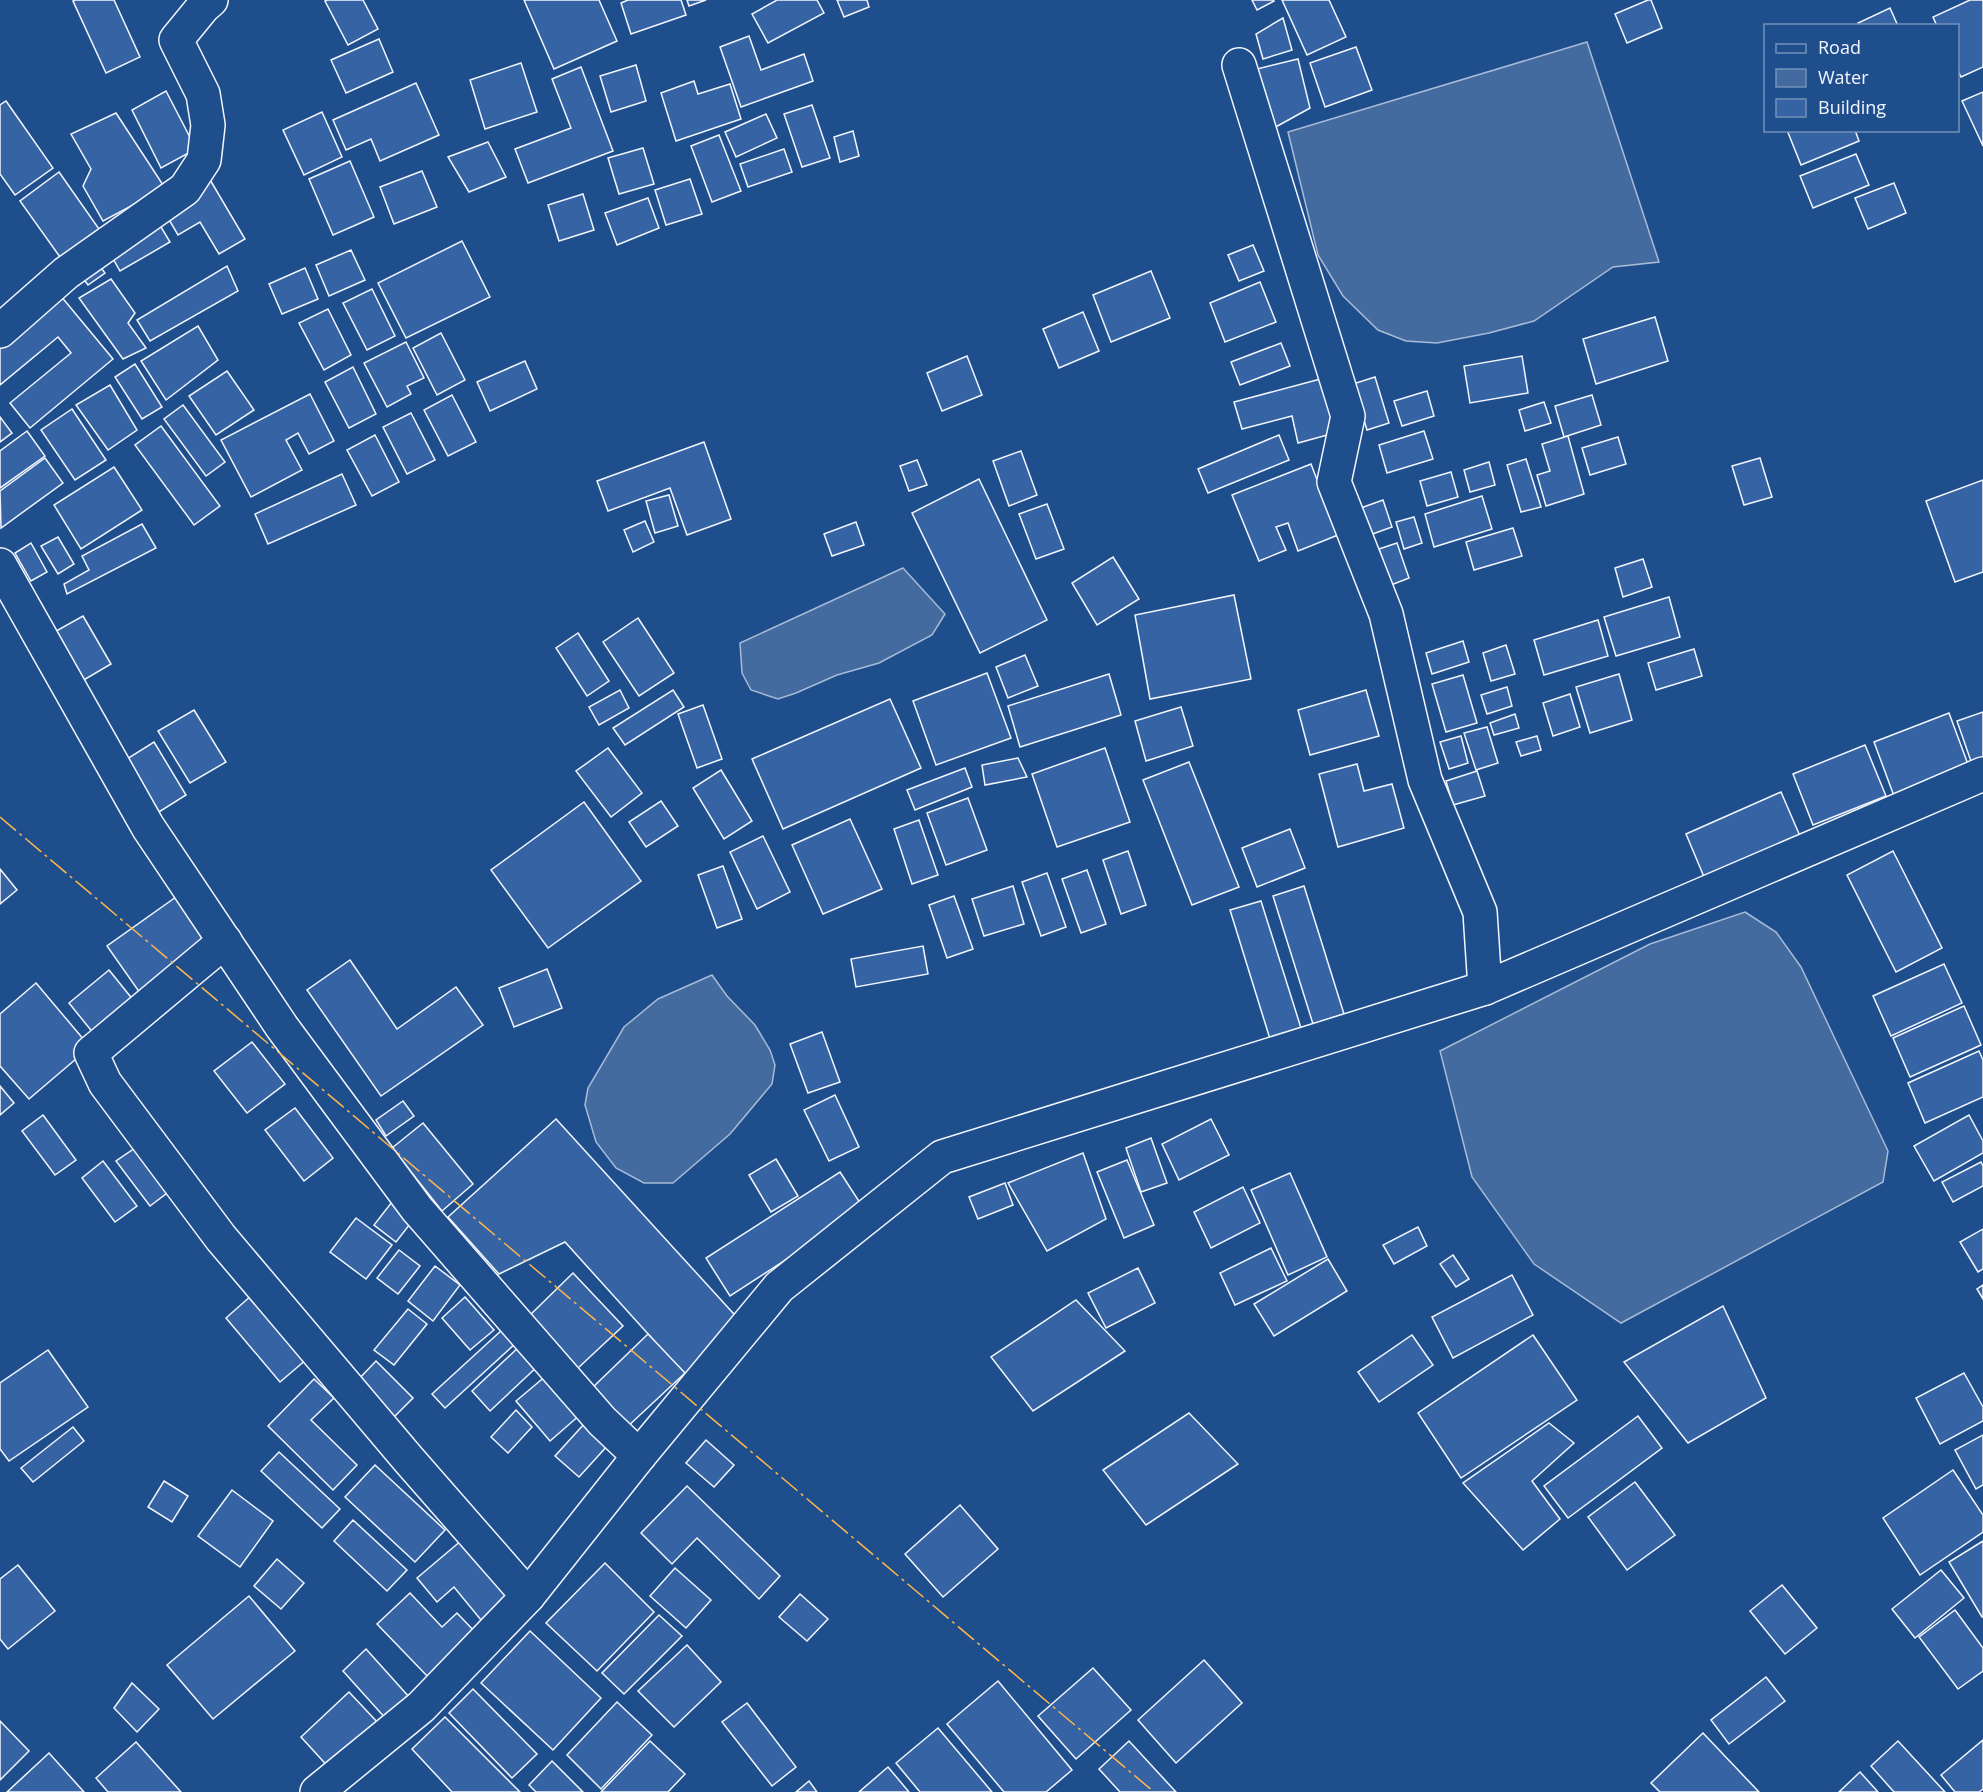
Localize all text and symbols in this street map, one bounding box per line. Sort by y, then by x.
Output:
legend [1764,24,1959,132]
text: Road [1818,35,1861,59]
text: Water [1818,65,1869,89]
text: Building [1818,95,1886,119]

